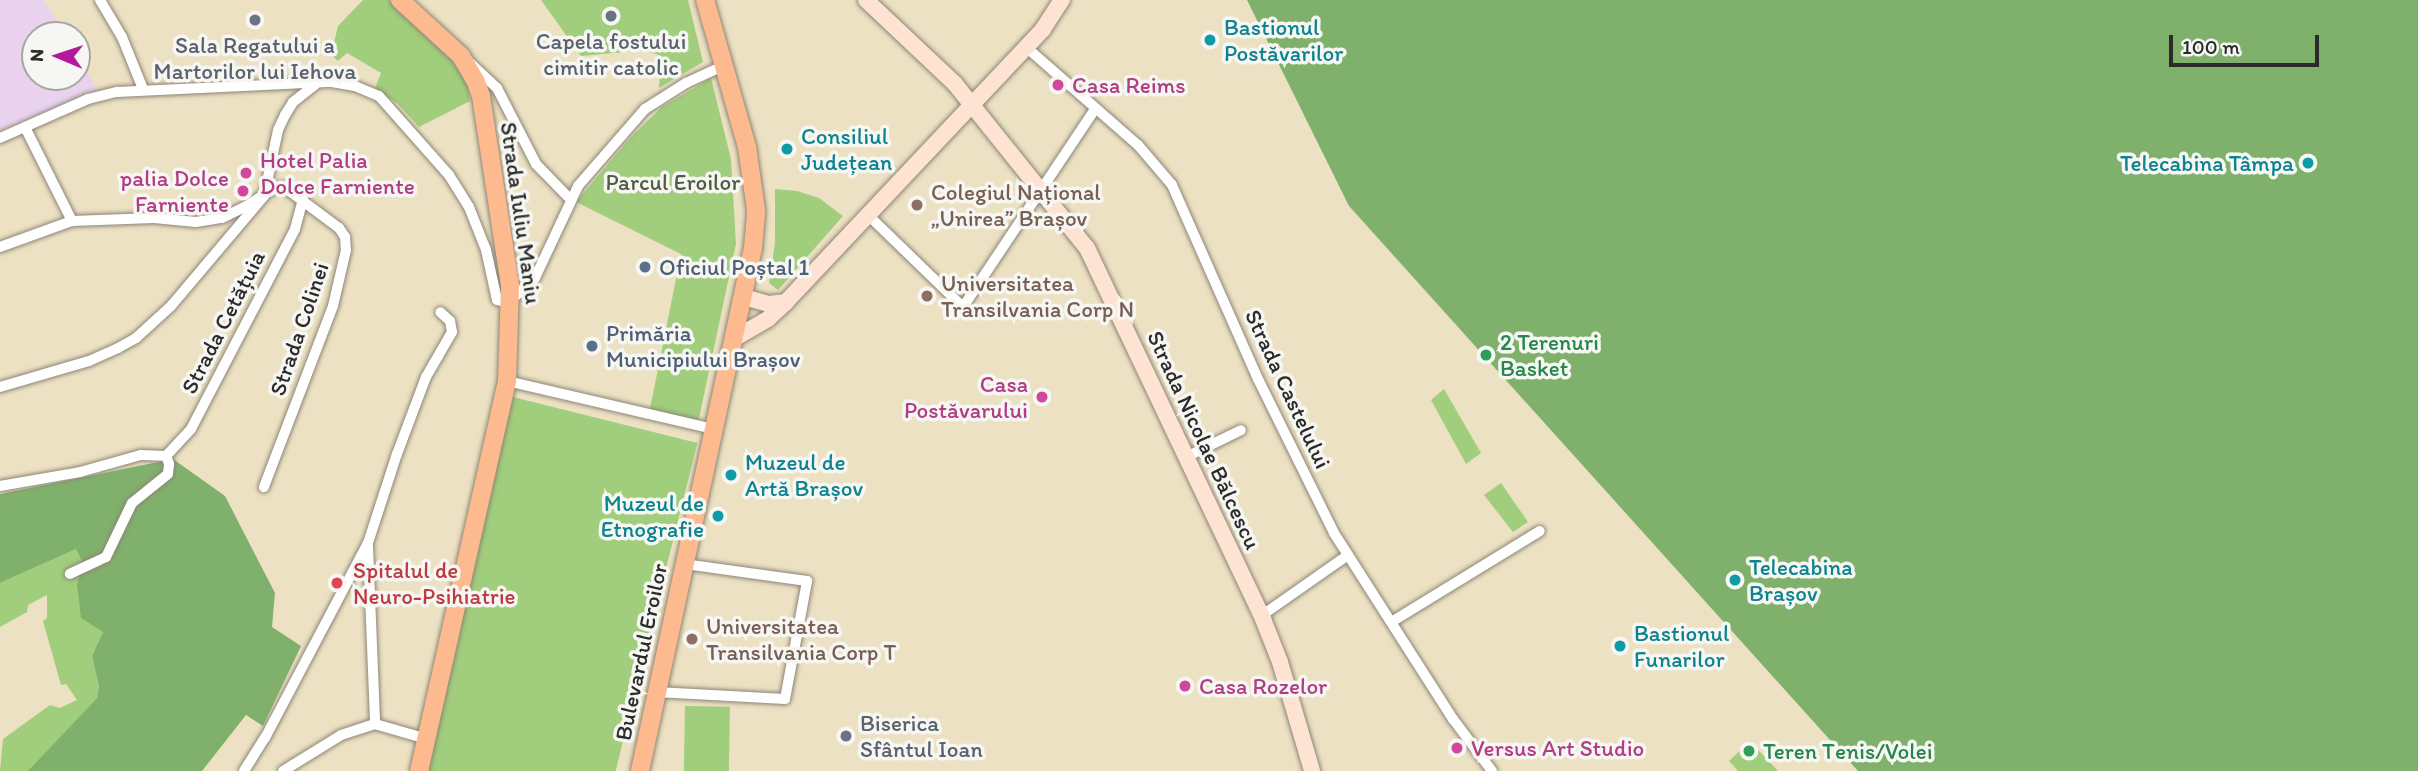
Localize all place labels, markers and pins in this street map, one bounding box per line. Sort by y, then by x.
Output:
marker: Capela fostului cimitir catolic [603,8,619,24]
marker: Sala Regatului a Martorilor lui Iehova [247,12,263,28]
place label: Bastionul Postăvarilor [1224,13,1343,67]
place label: Capela fostului cimitir catolic [536,27,686,81]
place label: Sala Regatului a Martorilor lui Iehova [153,31,357,85]
marker: Bastionul Postăvarilor [1202,32,1218,48]
place label: Casa Reims [1072,71,1186,99]
marker: Casa Reims [1050,77,1066,93]
place label: Consiliul Județean [801,122,892,176]
marker: Consiliul Județean [779,141,795,157]
place label: Hotel Palia Dolce Farniente [260,146,414,200]
place label: Telecabina Tâmpa [2120,149,2294,177]
marker: Telecabina Tâmpa [2300,155,2316,171]
place label: palia Dolce Farniente [120,164,229,218]
marker: Hotel Palia Dolce Farniente [238,165,254,181]
place label: Colegiul Național „Unirea” Brașov [931,178,1102,232]
marker: palia Dolce Farniente [235,183,251,199]
marker: Colegiul Național „Unirea” Brașov [909,197,925,213]
place label: Oficiul Poștal 1 [659,253,808,281]
marker: Oficiul Poștal 1 [637,259,653,275]
place label: Universitatea Transilvania Corp N [941,269,1134,323]
marker: Universitatea Transilvania Corp N [919,288,935,304]
place label: Primăria Municipiului Brașov [606,319,801,373]
place label: 2 Terenuri Basket [1500,328,1599,382]
marker: Primăria Municipiului Brașov [584,338,600,354]
marker: 2 Terenuri Basket [1478,347,1494,363]
place label: Casa Postăvarului [904,370,1028,424]
marker: Casa Postăvarului [1034,389,1050,405]
place label: Muzeul de Artă Brașov [745,448,863,502]
marker: Muzeul de Artă Brașov [723,467,739,483]
place label: Muzeul de Etnografie [601,489,704,543]
marker: Muzeul de Etnografie [710,508,726,524]
place label: Telecabina Brașov [1749,553,1853,607]
place label: Spitalul de Neuro-Psihiatrie [353,556,516,610]
marker: Telecabina Brașov [1727,572,1743,588]
marker: Spitalul de Neuro-Psihiatrie [327,573,347,593]
place label: Universitatea Transilvania Corp T [706,612,896,666]
place label: Bastionul Funarilor [1634,619,1730,673]
marker: Universitatea Transilvania Corp T [684,631,700,647]
marker: Bastionul Funarilor [1612,638,1628,654]
place label: Casa Rozelor [1199,672,1327,700]
marker: Casa Rozelor [1177,678,1193,694]
place label: Biserica Sfântul Ioan [860,709,983,763]
marker: Biserica Sfântul Ioan [838,728,854,744]
place label: Versus Art Studio [1471,734,1644,762]
place label: Teren Tenis/Volei [1763,737,1930,765]
marker: Versus Art Studio [1449,740,1465,756]
marker: Teren Tenis/Volei [1741,743,1757,759]

